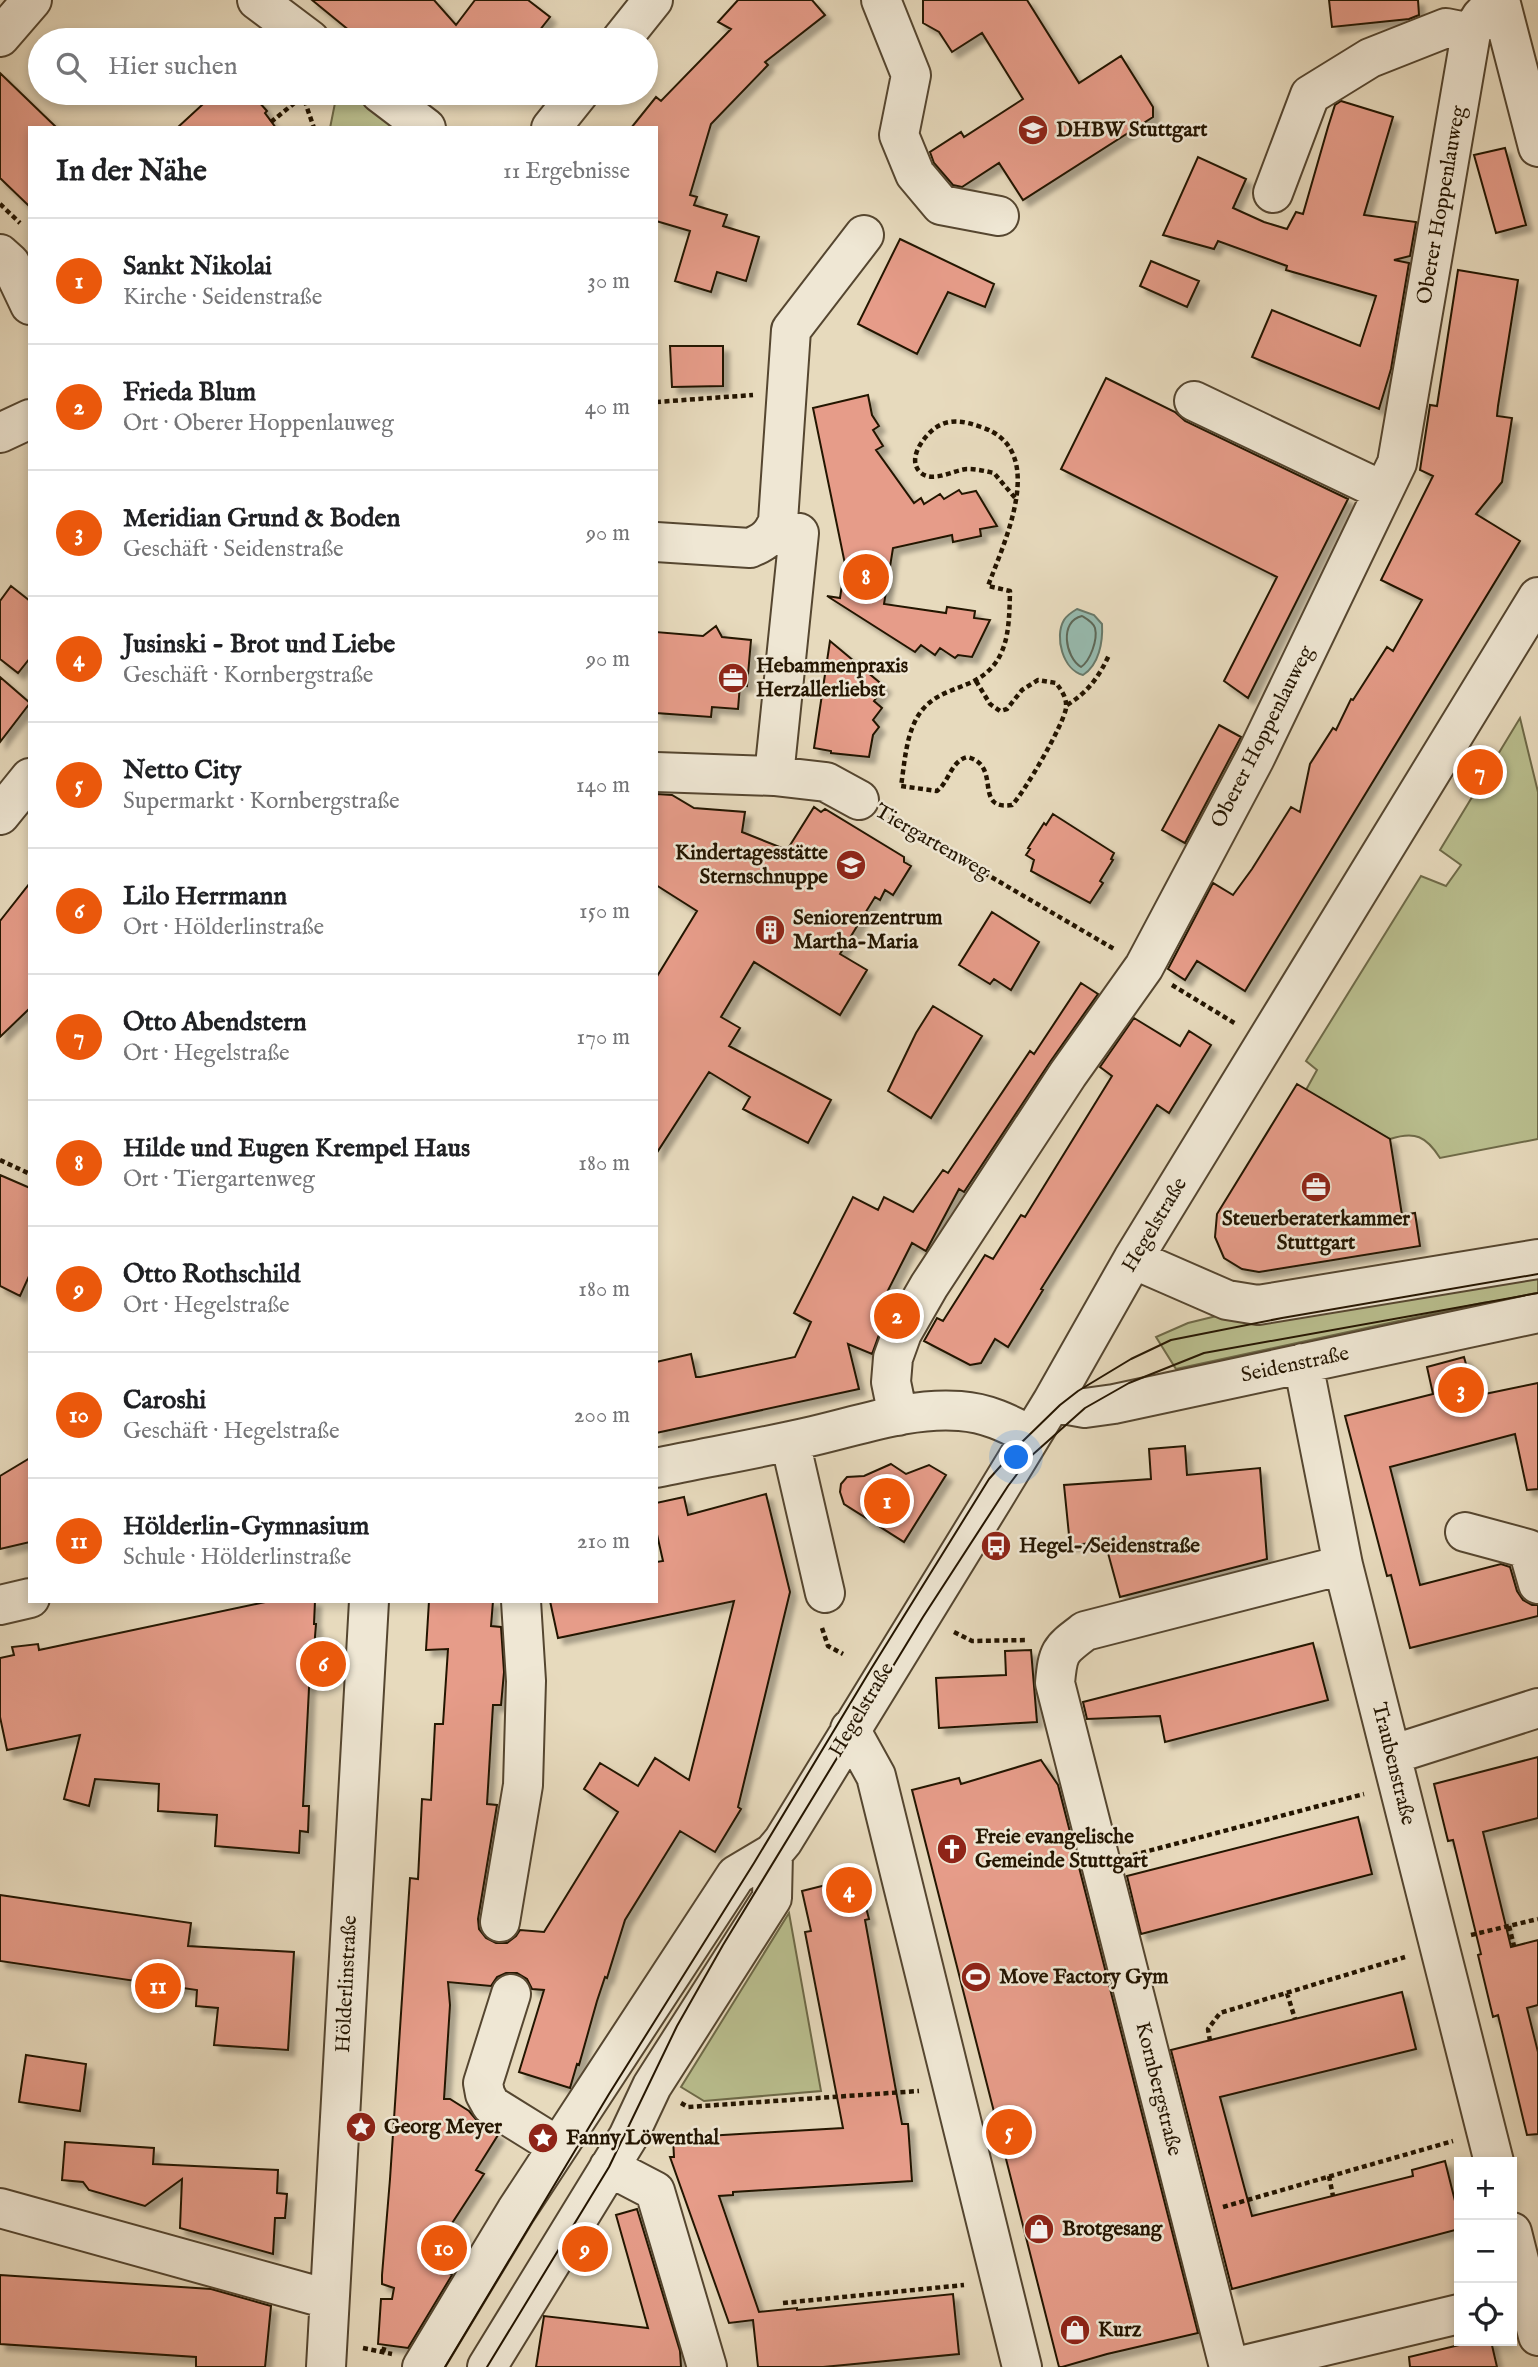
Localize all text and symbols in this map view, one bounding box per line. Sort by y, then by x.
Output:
search box [28,28,658,105]
icon: search [52,48,90,86]
text: Hier suchen [108,50,238,83]
street label: Oberer Hoppenlauweg [1411,103,1473,306]
school or university icon: DHBW Stuttgart [1016,113,1050,147]
place label: DHBW Stuttgart [1056,117,1208,144]
text: In der Nähe [56,153,207,191]
text: 11 Ergebnisse [503,157,630,186]
text: Sankt Nikolai [123,250,272,283]
text: 1 [75,267,83,296]
text: 30 m [587,267,630,296]
text: Kirche · Seidenstraße [123,283,322,312]
text: Frieda Blum [123,376,256,409]
text: 2 [74,393,84,422]
text: 40 m [585,393,630,422]
text: Ort · Oberer Hoppenlauweg [123,409,394,438]
text: Meridian Grund & Boden [123,502,400,535]
text: 3 [75,519,83,548]
text: 90 m [586,519,630,548]
text: Geschäft · Seidenstraße [123,535,344,564]
pin: 8 [843,551,889,603]
text: Jusinski - Brot und Liebe [123,628,395,661]
street label: Oberer Hoppenlauweg [1205,641,1321,833]
text: 4 [73,645,85,674]
text: 90 m [586,645,630,674]
place label: Hebammenpraxis Herzallerliebst [756,653,908,704]
text: Geschäft · Kornbergstraße [123,661,373,690]
office icon: Hebammenpraxis Herzallerliebst [716,661,750,695]
pin: 7 [1457,746,1503,798]
text: Netto City [123,754,241,787]
text: 5 [75,771,83,800]
text: 140 m [576,771,630,800]
text: Supermarkt · Kornbergstraße [123,787,400,816]
street label: Tiergartenweg [869,798,995,886]
place label: Kindertagesstätte Sternschnuppe [675,840,828,891]
school or university icon: Kindertagesstätte Sternschnuppe [834,848,868,882]
text: Lilo Herrmann [123,880,287,913]
text: 6 [74,897,84,926]
text: 150 m [579,897,630,926]
place label: Seniorenzentrum Martha-Maria [793,905,943,956]
text: Ort · Hölderlinstraße [123,913,324,942]
building icon: Seniorenzentrum Martha-Maria [753,913,787,947]
text: Otto Abendstern [123,1006,307,1039]
text: 7 [74,1023,84,1052]
text: 170 m [577,1023,630,1052]
text: Ort · Hegelstraße [123,1039,290,1068]
text: Hilde und Eugen Krempel Haus [123,1132,470,1165]
text: 8 [74,1149,84,1178]
text: 180 m [578,1149,630,1178]
text: Ort · Tiergartenweg [123,1165,315,1194]
office icon: Steuerberaterkammer Stuttgart [1299,1170,1333,1204]
street label: Hegelstraße [1116,1172,1194,1277]
place label: Steuerberaterkammer Stuttgart [1222,1206,1410,1257]
text: Otto Rothschild [123,1258,300,1291]
text: 9 [74,1275,84,1304]
text: 180 m [578,1275,630,1304]
pin: 2 [874,1290,920,1342]
text: Ort · Hegelstraße [123,1291,290,1320]
street label: Seidenstraße [1238,1340,1352,1390]
pin: 3 [1438,1364,1484,1416]
text: Caroshi [123,1384,206,1417]
text: 10 [69,1401,89,1430]
text: 200 m [574,1401,630,1430]
text: Geschäft · Hegelstraße [123,1417,339,1446]
your location [999,1440,1033,1474]
pin: 1 [864,1475,910,1527]
text: Hölderlin-Gymnasium [123,1510,369,1543]
text: 11 [70,1527,88,1556]
text: 210 m [577,1527,630,1556]
bus stop icon: Hegel-/Seidenstraße [979,1529,1013,1563]
place label: Hegel-/Seidenstraße [1019,1533,1200,1560]
text: Schule · Hölderlinstraße [123,1543,351,1572]
pin: 6 [300,1638,346,1690]
street label: Hegelstraße [823,1657,901,1762]
street label: Traubenstraße [1365,1700,1421,1828]
place label: Freie evangelische Gemeinde Stuttgart [975,1824,1149,1875]
church icon: Freie evangelische Gemeinde Stuttgart [935,1832,969,1866]
pin: 4 [826,1864,872,1916]
street label: Hölderlinstraße [330,1914,364,2053]
pin: 11 [135,1960,181,2012]
sports icon: Move Factory Gym [959,1960,993,1994]
place label: Move Factory Gym [999,1964,1169,1991]
street label: Kornbergstraße [1128,2019,1188,2159]
pin: 5 [986,2106,1032,2158]
place icon: Georg Meyer [344,2110,378,2144]
place label: Georg Meyer [384,2114,502,2141]
place icon: Fanny Löwenthal [526,2121,560,2155]
place label: Fanny Löwenthal [566,2125,720,2152]
map controls [1454,2157,1517,2346]
button: + [1454,2157,1517,2220]
shop icon: Brotgesang [1022,2212,1056,2246]
place label: Brotgesang [1062,2216,1163,2243]
button: − [1454,2220,1517,2283]
pin: 10 [421,2222,467,2274]
pin: 9 [562,2223,608,2275]
button: locate [1454,2283,1517,2346]
shop icon: Kurz [1058,2313,1092,2347]
place label: Kurz [1098,2317,1142,2344]

